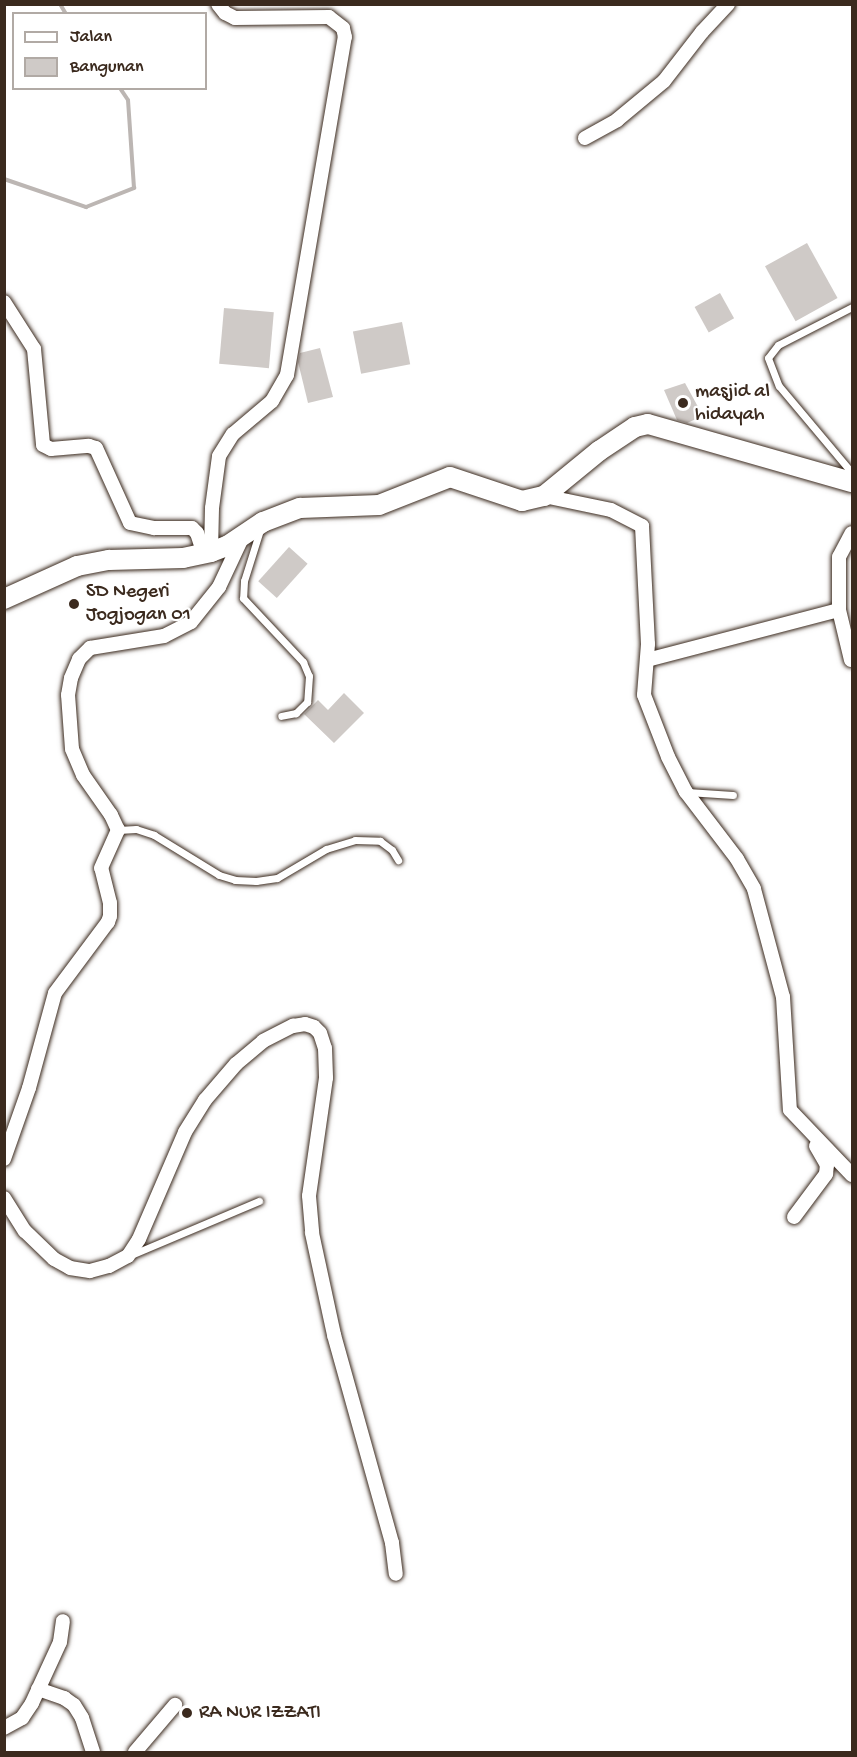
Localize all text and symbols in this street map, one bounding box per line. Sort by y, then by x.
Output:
legend [12,12,207,90]
text: Jalan [70,27,112,48]
text: Bangunan [70,57,144,78]
place label: masjid al hidayah [695,380,770,427]
marker: masjid al hidayah [676,396,690,410]
place label: SD Negeri Jogjogan 01 [86,580,191,627]
marker: SD Negeri Jogjogan 01 [67,597,81,611]
place label: RA NUR IZZATI [199,1701,321,1725]
marker: RA NUR IZZATI [180,1706,194,1720]

